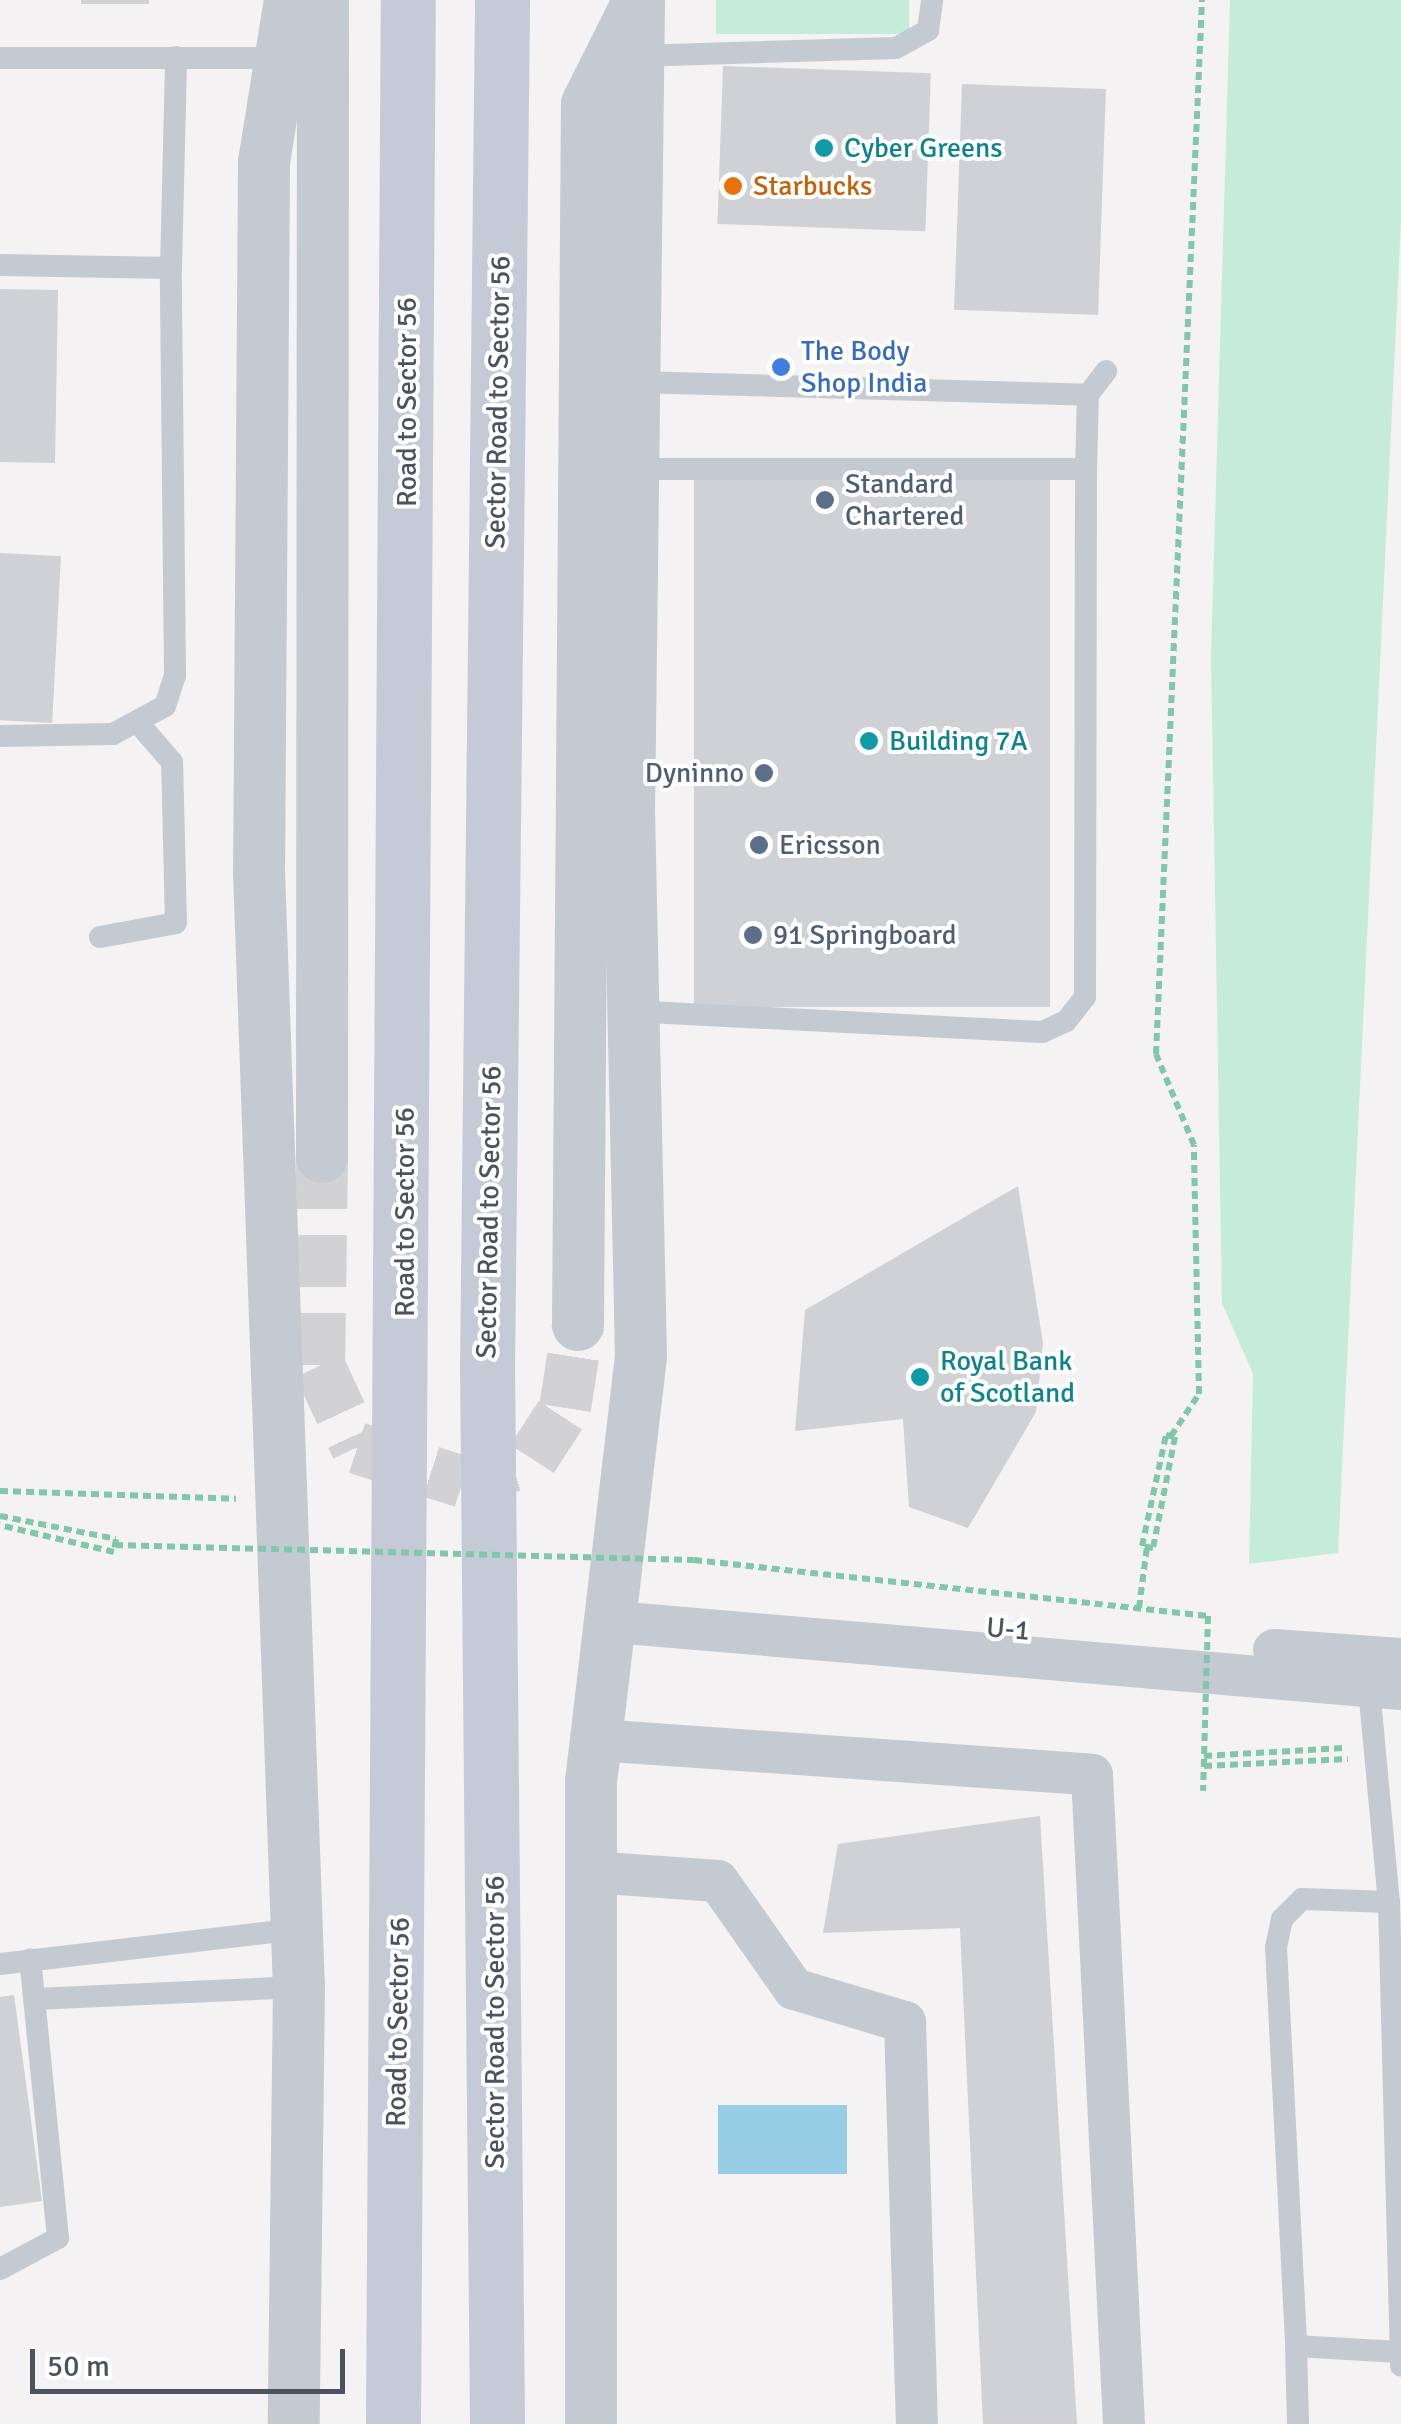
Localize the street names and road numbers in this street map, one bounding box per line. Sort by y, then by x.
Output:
street label: Sector Road to Sector 56 [479,255,517,549]
street label: Road to Sector 56 [390,297,424,507]
street label: Sector Road to Sector 56 [470,1065,508,1359]
street label: Road to Sector 56 [388,1107,422,1317]
street label: U-1 [985,1610,1031,1648]
street label: Sector Road to Sector 56 [478,1875,512,2169]
street label: Road to Sector 56 [379,1917,417,2127]

